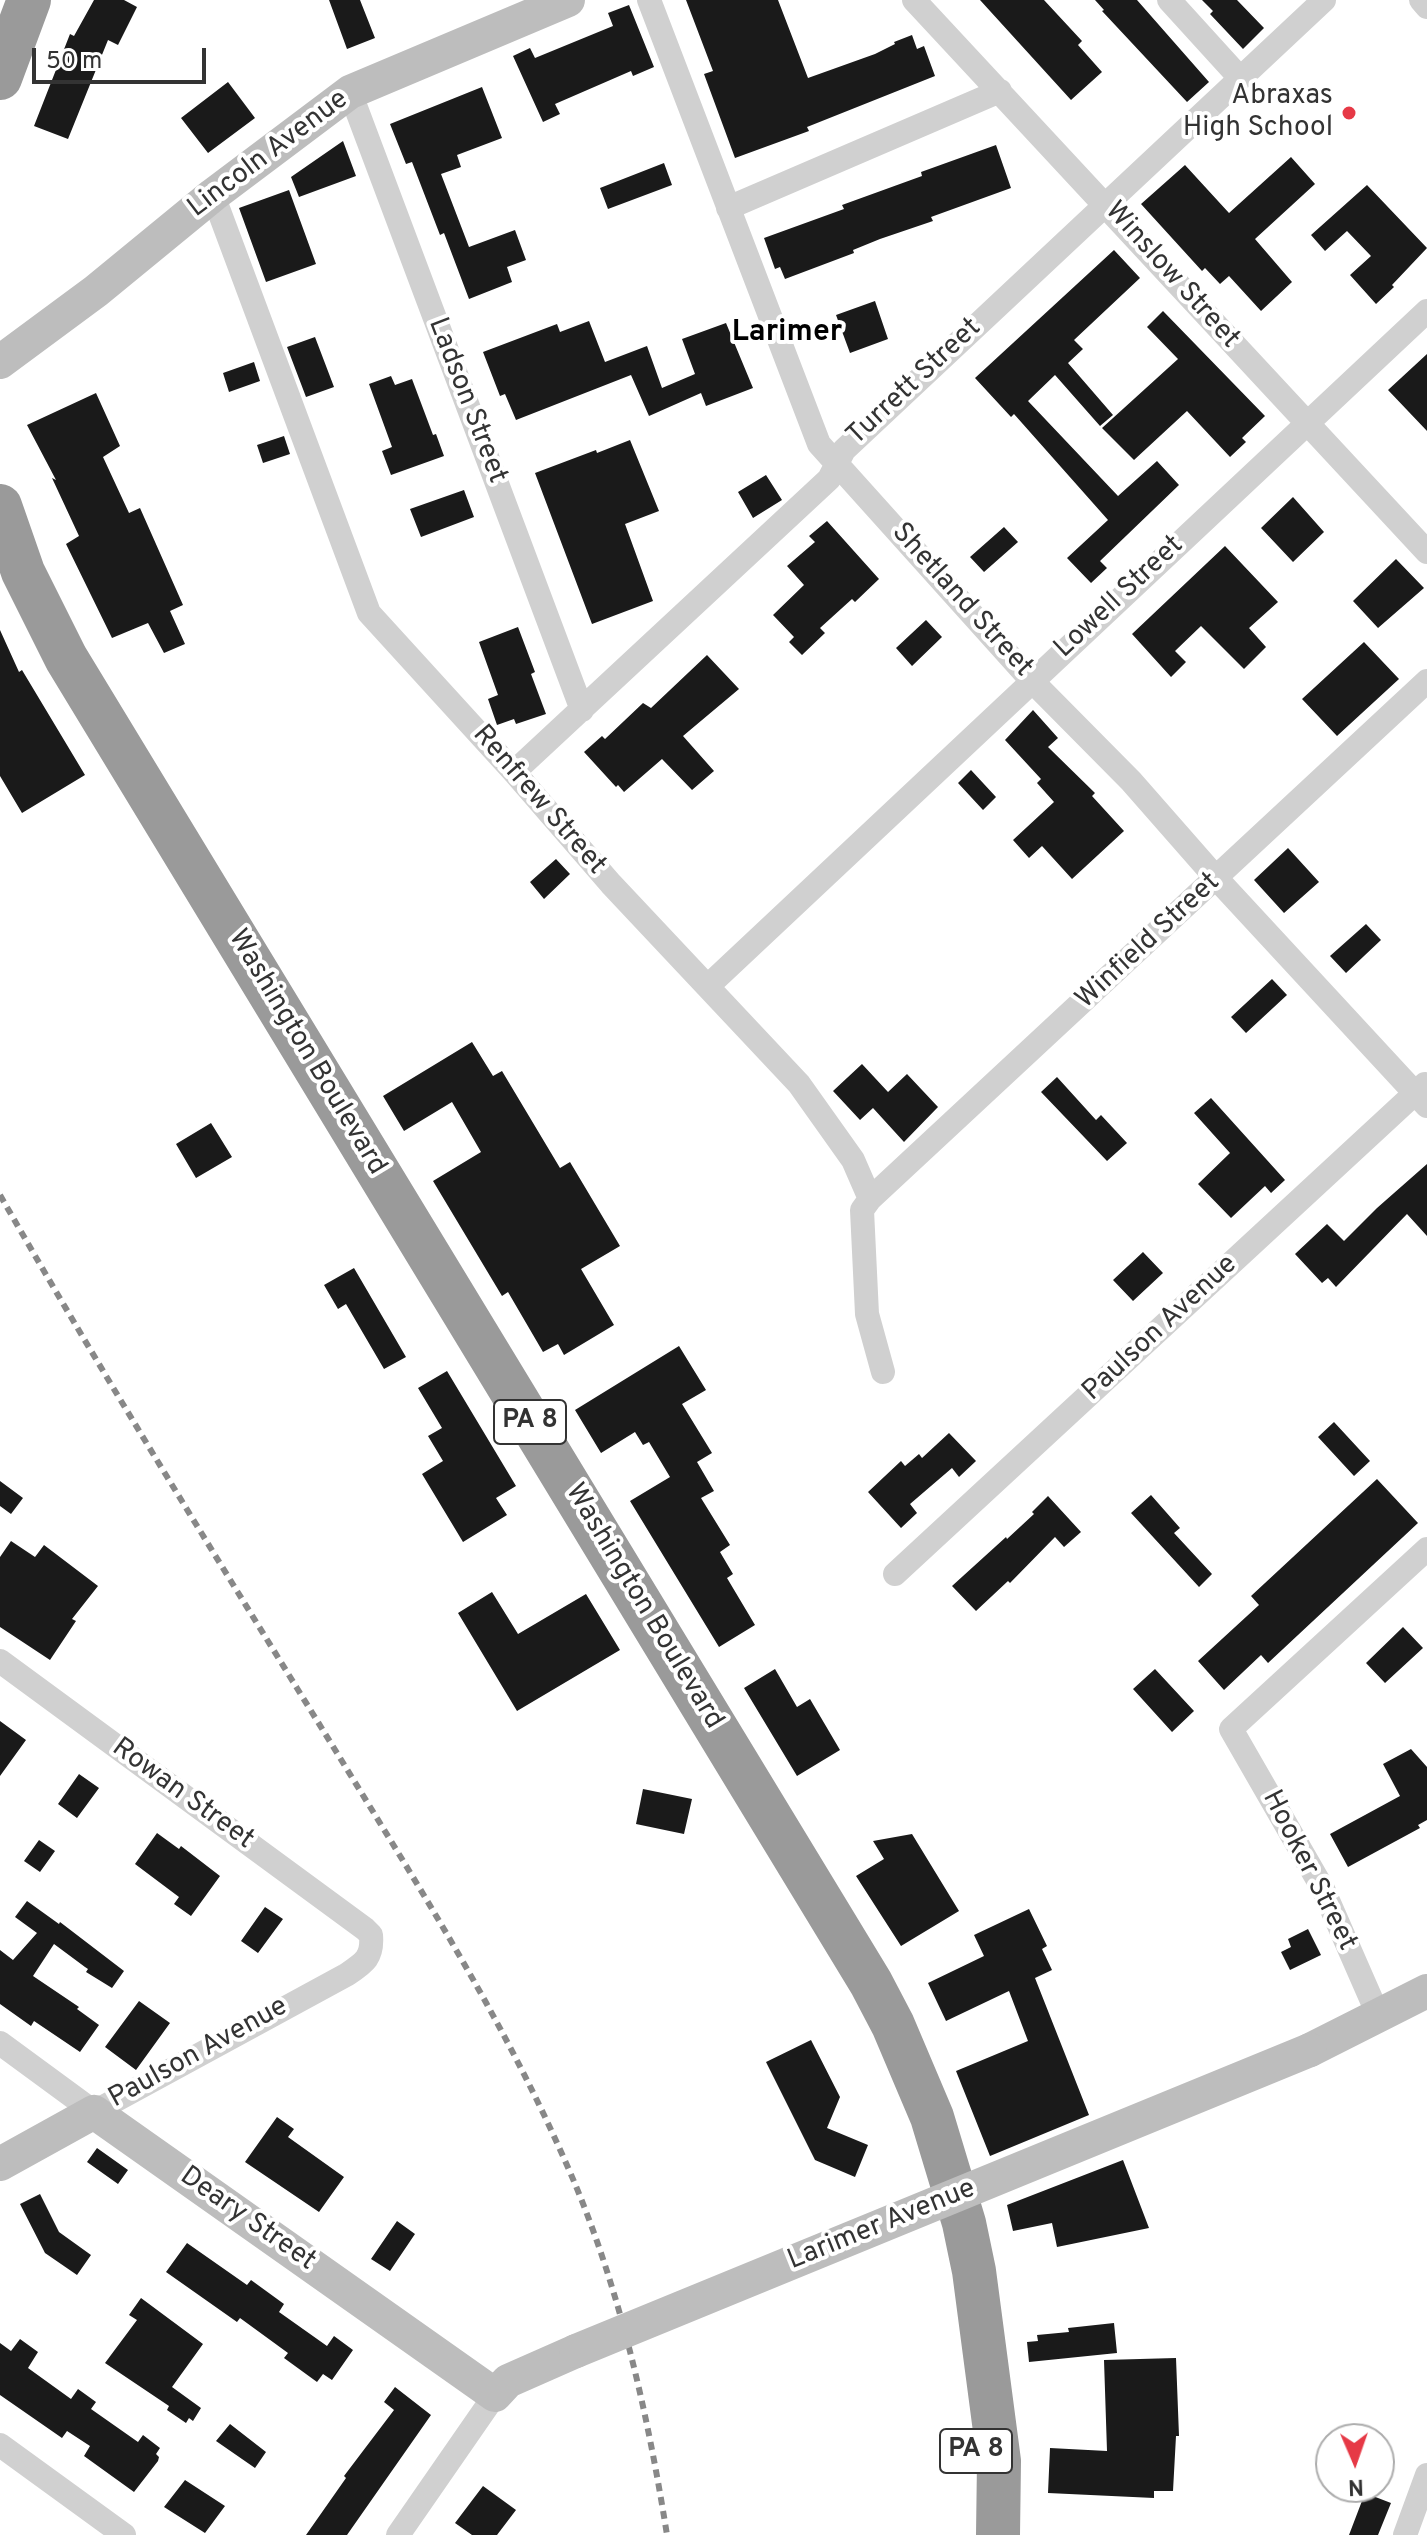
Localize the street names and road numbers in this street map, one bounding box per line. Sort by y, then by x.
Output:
street label: Lincoln Avenue [182,84,356,226]
street label: Winslow Street [1096,196,1246,356]
street label: Turrett Street [841,312,989,454]
street label: Ladson Street [419,314,513,488]
street label: Shetland Street [883,517,1039,685]
street label: Lowell Street [1049,530,1191,666]
street label: Renfrew Street [464,719,612,883]
street label: Winfield Street [1070,867,1228,1017]
street label: Washington Boulevard [219,924,393,1182]
street label: Paulson Avenue [1077,1249,1245,1409]
road number: PA 8 [494,1400,566,1444]
street label: Washington Boulevard [556,1478,730,1736]
street label: Rowan Street [104,1732,260,1858]
street label: Hooker Street [1253,1785,1363,1957]
street label: Paulson Avenue [104,1991,294,2117]
street label: Deary Street [172,2161,322,2279]
street label: Larimer Avenue [783,2173,981,2279]
road number: PA 8 [940,2429,1012,2473]

